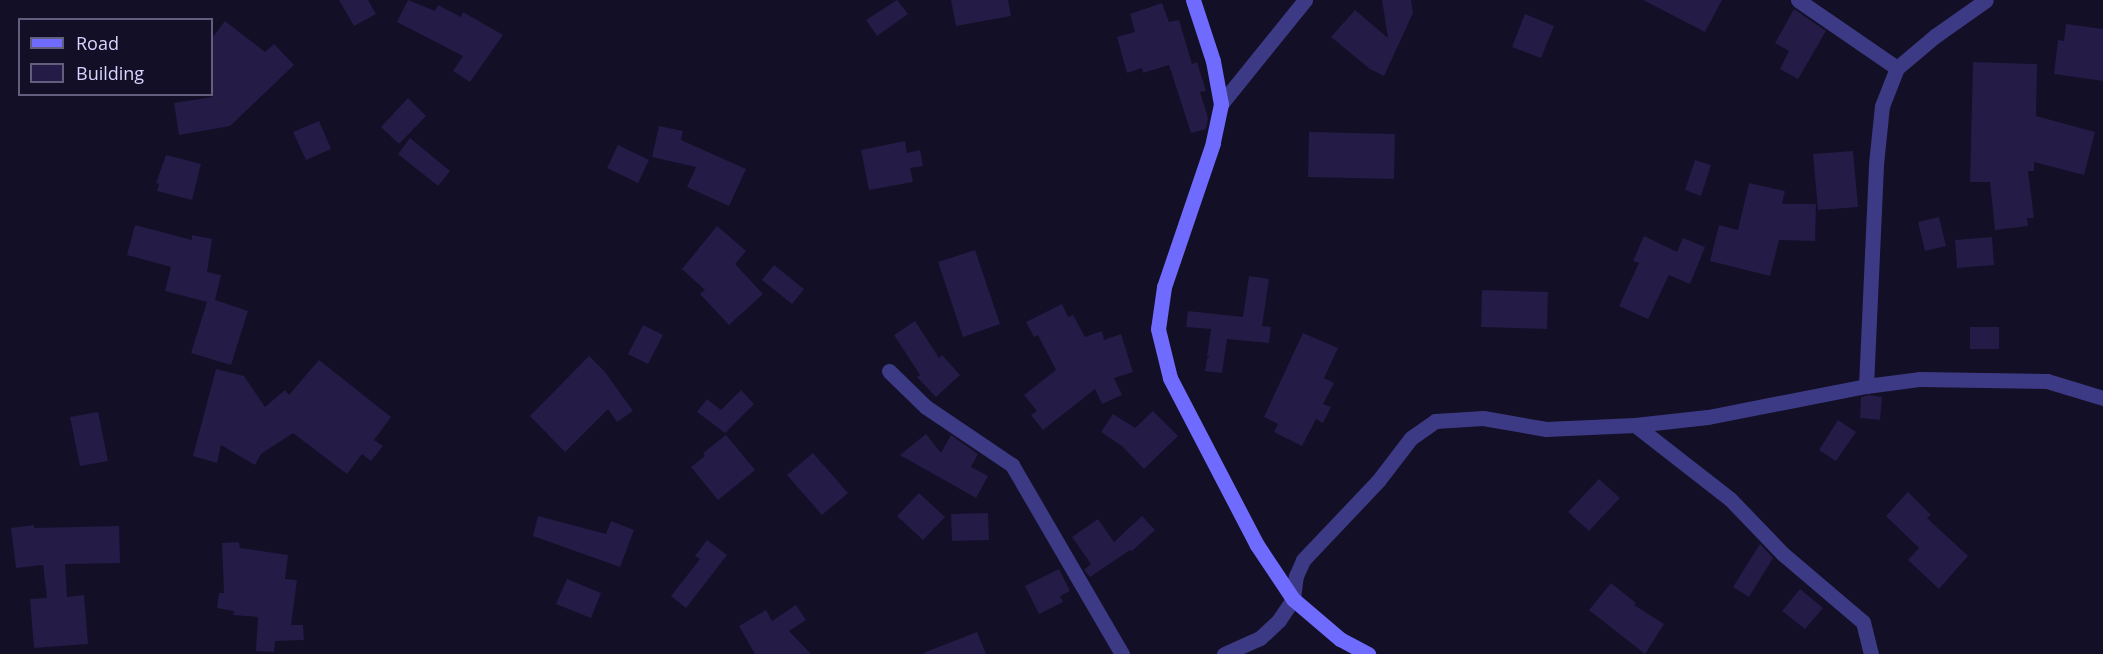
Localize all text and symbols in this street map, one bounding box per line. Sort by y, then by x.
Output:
legend [18,18,213,96]
text: Road [76,31,119,55]
text: Building [76,61,144,85]

